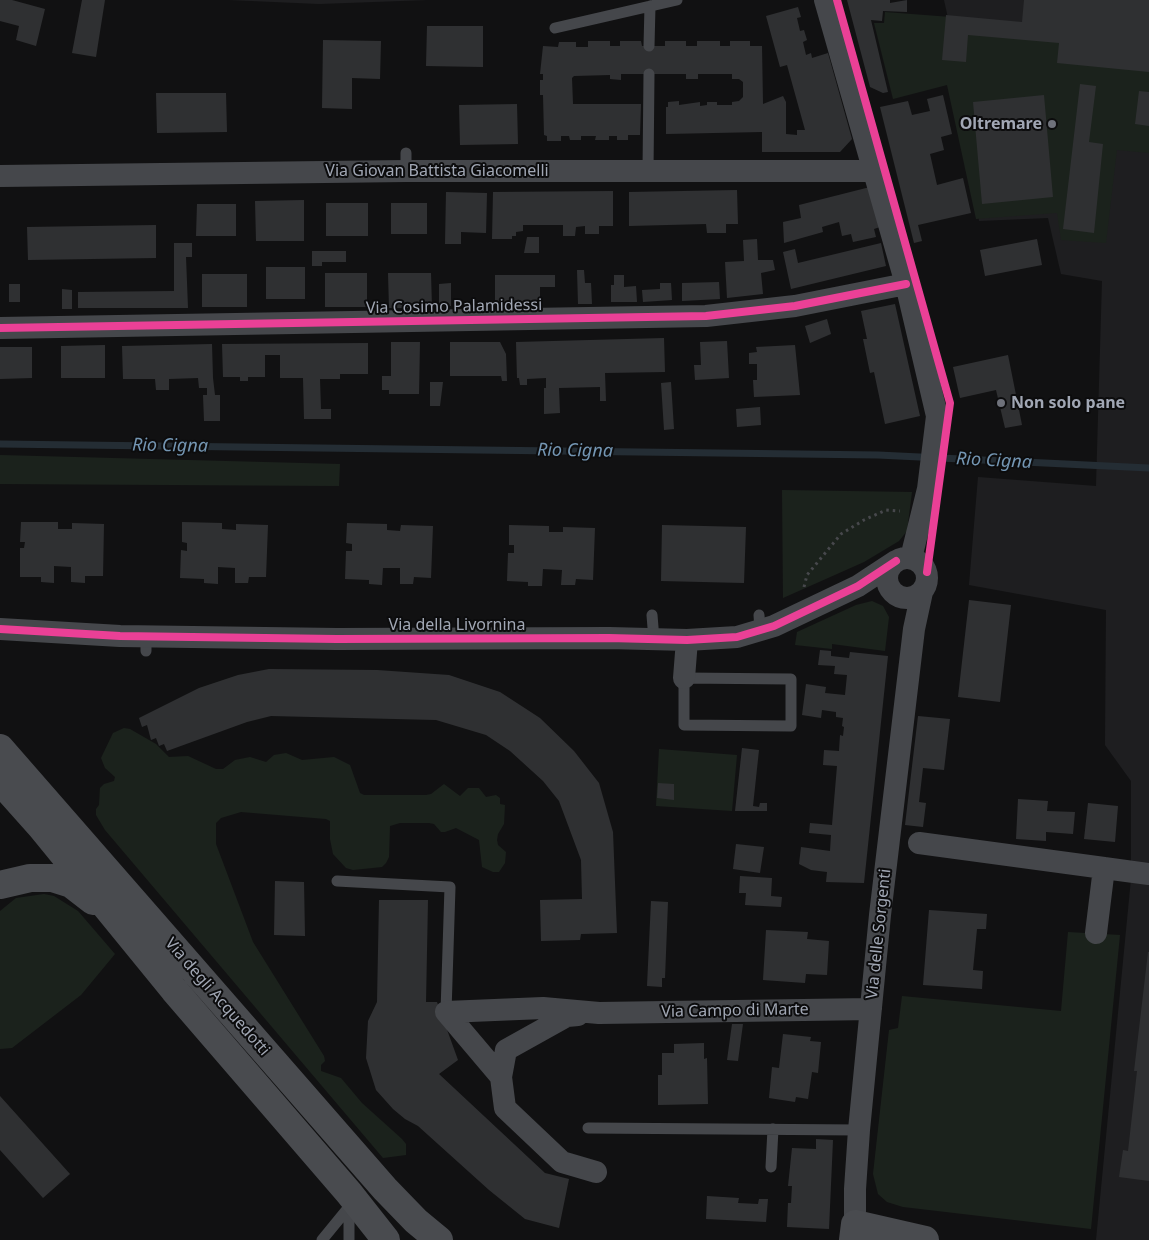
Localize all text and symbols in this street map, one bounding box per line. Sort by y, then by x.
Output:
place label: Oltremare [960,114,1042,134]
marker: Oltremare [1046,118,1058,130]
street label: Via Giovan Battista Giacomelli [325,161,549,181]
street label: Via Cosimo Palamidessi [366,296,542,318]
place label: Non solo pane [1011,393,1125,413]
marker: Non solo pane [995,397,1007,409]
water label: Rio Cigna [132,435,208,457]
water label: Rio Cigna [537,440,613,462]
water label: Rio Cigna [955,448,1033,474]
street label: Via della Livornina [389,615,525,635]
street label: Via delle Sorgenti [863,868,895,1000]
street label: Via degli Acquedotti [161,934,273,1060]
street label: Via Campo di Marte [661,1000,809,1022]

